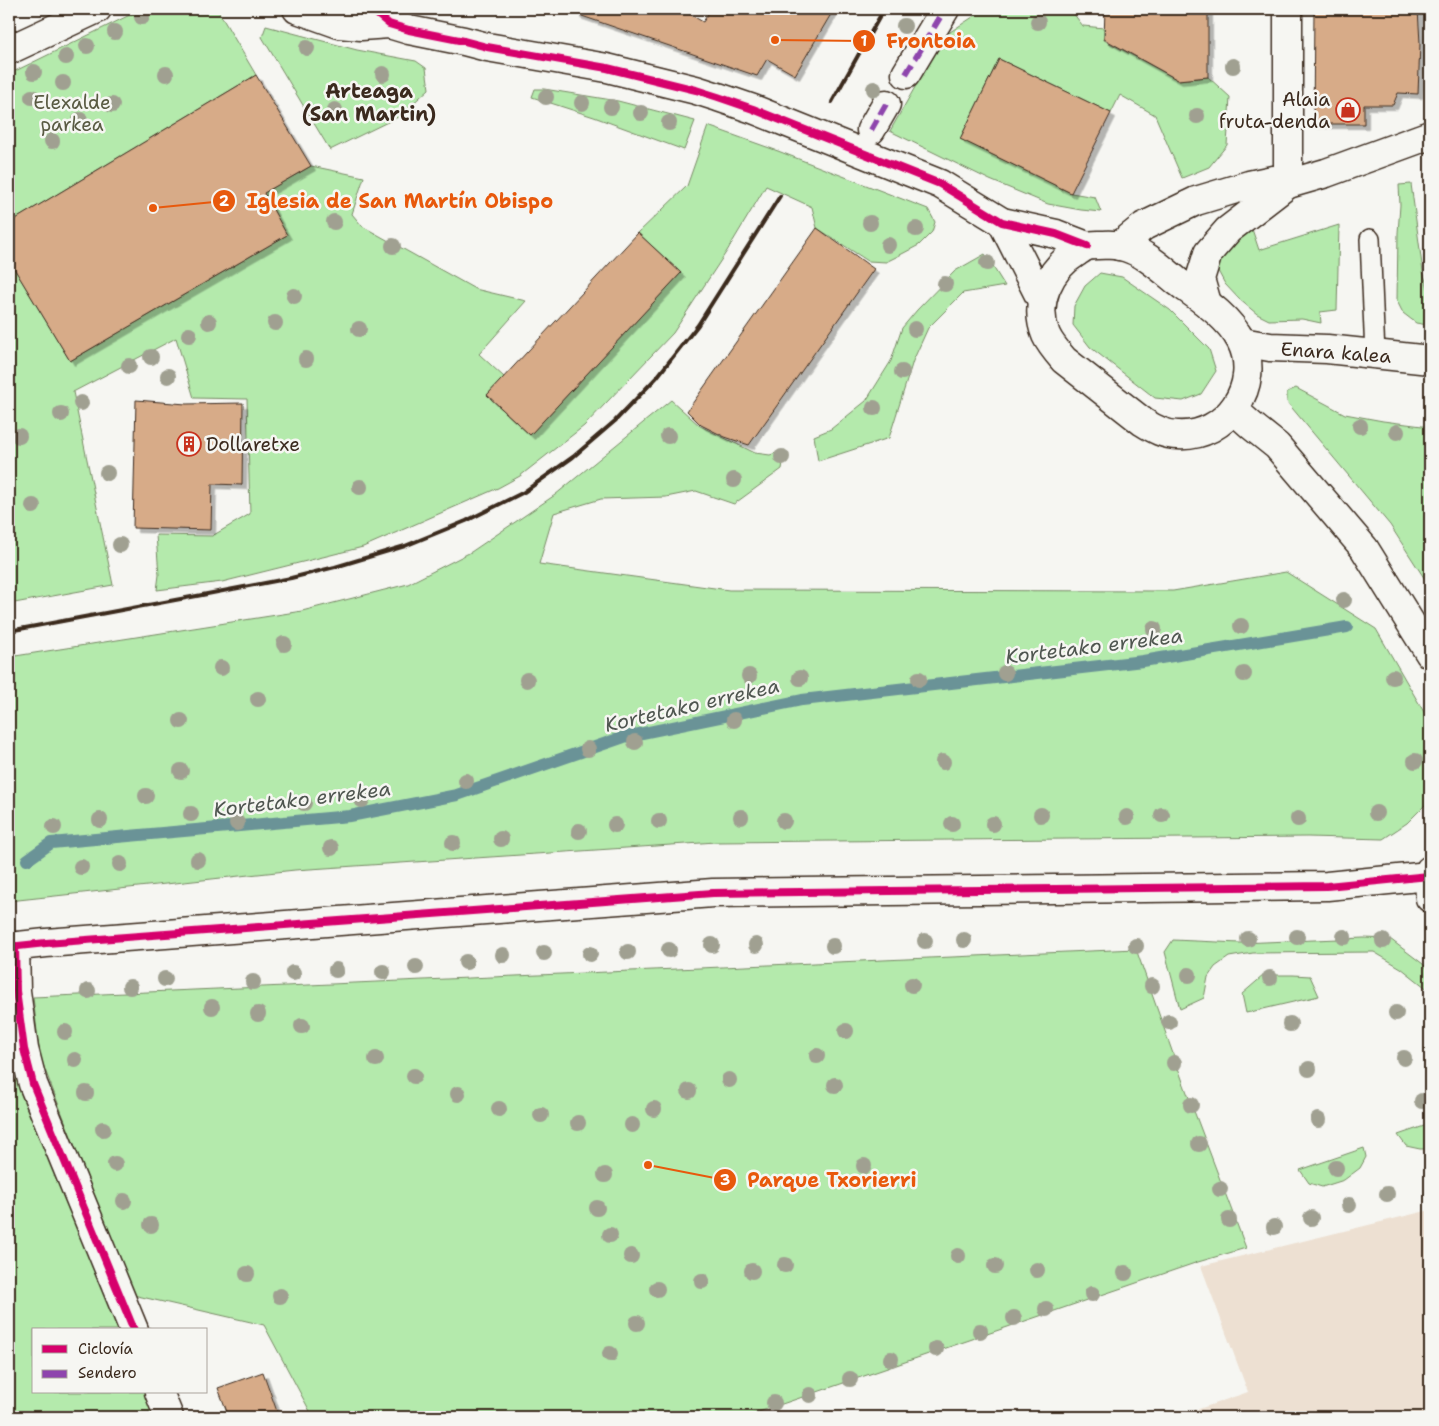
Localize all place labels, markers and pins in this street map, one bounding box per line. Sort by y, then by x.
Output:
callout: Frontoia [851,23,986,58]
place label: Alaia fruta-denda [1219,87,1330,134]
shop icon: Alaia fruta-denda [1335,97,1361,123]
callout: Iglesia de San Martín Obispo [211,183,563,218]
building icon: Dollaretxe [176,431,202,457]
place label: Dollaretxe [206,432,300,457]
callout: Parque Txorierri [712,1163,926,1198]

